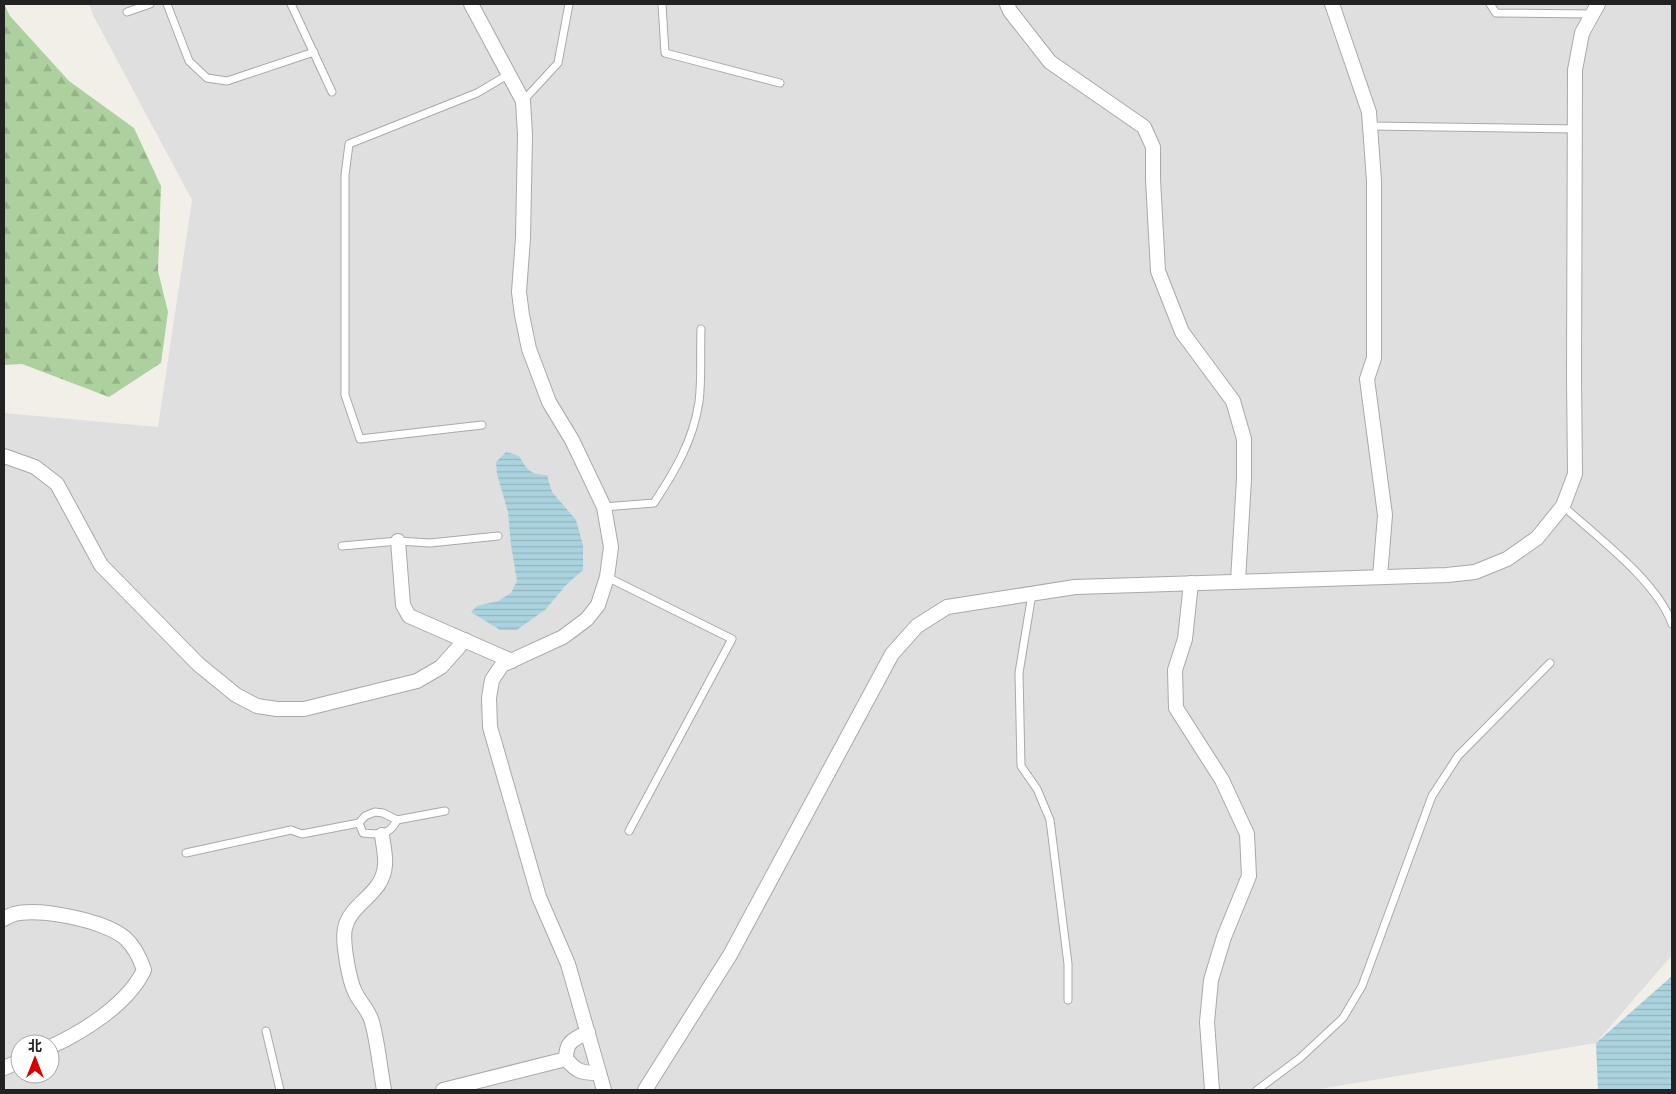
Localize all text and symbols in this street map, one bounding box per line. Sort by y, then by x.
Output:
north arrow [10,1034,60,1084]
text: 北 [28,1038,42,1055]

